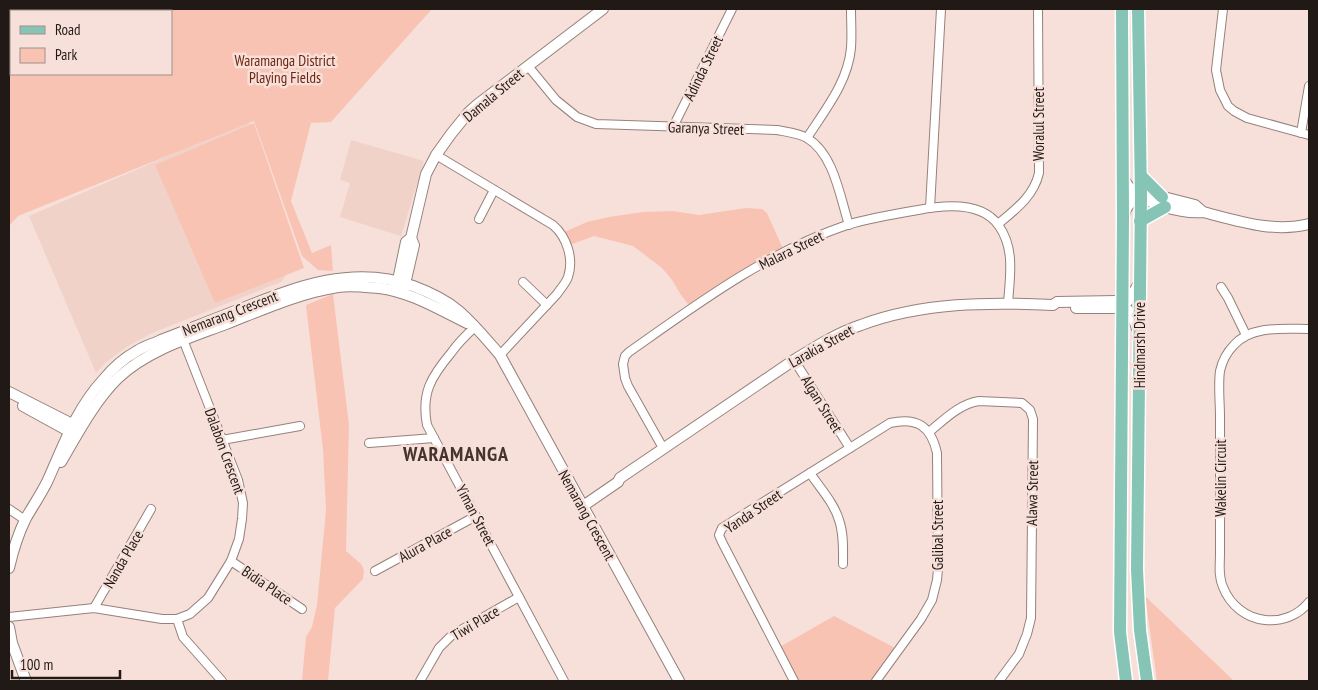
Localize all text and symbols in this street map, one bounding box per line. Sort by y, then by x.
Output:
legend [10,10,172,75]
text: Road [55,20,81,39]
street label: Adinda Street [679,32,727,104]
text: Park [55,45,77,64]
park label: Waramanga District Playing Fields [235,51,335,87]
street label: Damala Street [459,64,527,126]
street label: Woralul Street [1029,87,1048,161]
street label: Garanya Street [668,117,744,139]
street label: Malara Street [756,226,826,274]
street label: Nemarang Crescent [180,286,280,340]
street label: Hindmarsh Drive [1130,302,1149,388]
street label: Larakia Street [785,320,857,372]
street label: Algan Street [797,372,847,436]
street label: Dalabon Crescent [201,405,249,497]
street label: Wakelin Circuit [1211,439,1230,517]
district label: WARAMANGA [402,441,509,467]
street label: Alawa Street [1022,460,1042,526]
street label: Nemarang Crescent [554,466,620,564]
street label: Yiman Street [452,481,500,549]
street label: Yanda Street [721,485,785,537]
street label: Galibal Street [928,500,947,570]
street label: Alura Place [395,522,455,566]
street label: Nanda Place [99,527,147,591]
street label: Bidia Place [238,561,296,609]
street label: Tiwi Place [447,601,503,645]
scale bar [12,648,120,680]
text: 100 m [20,655,53,674]

